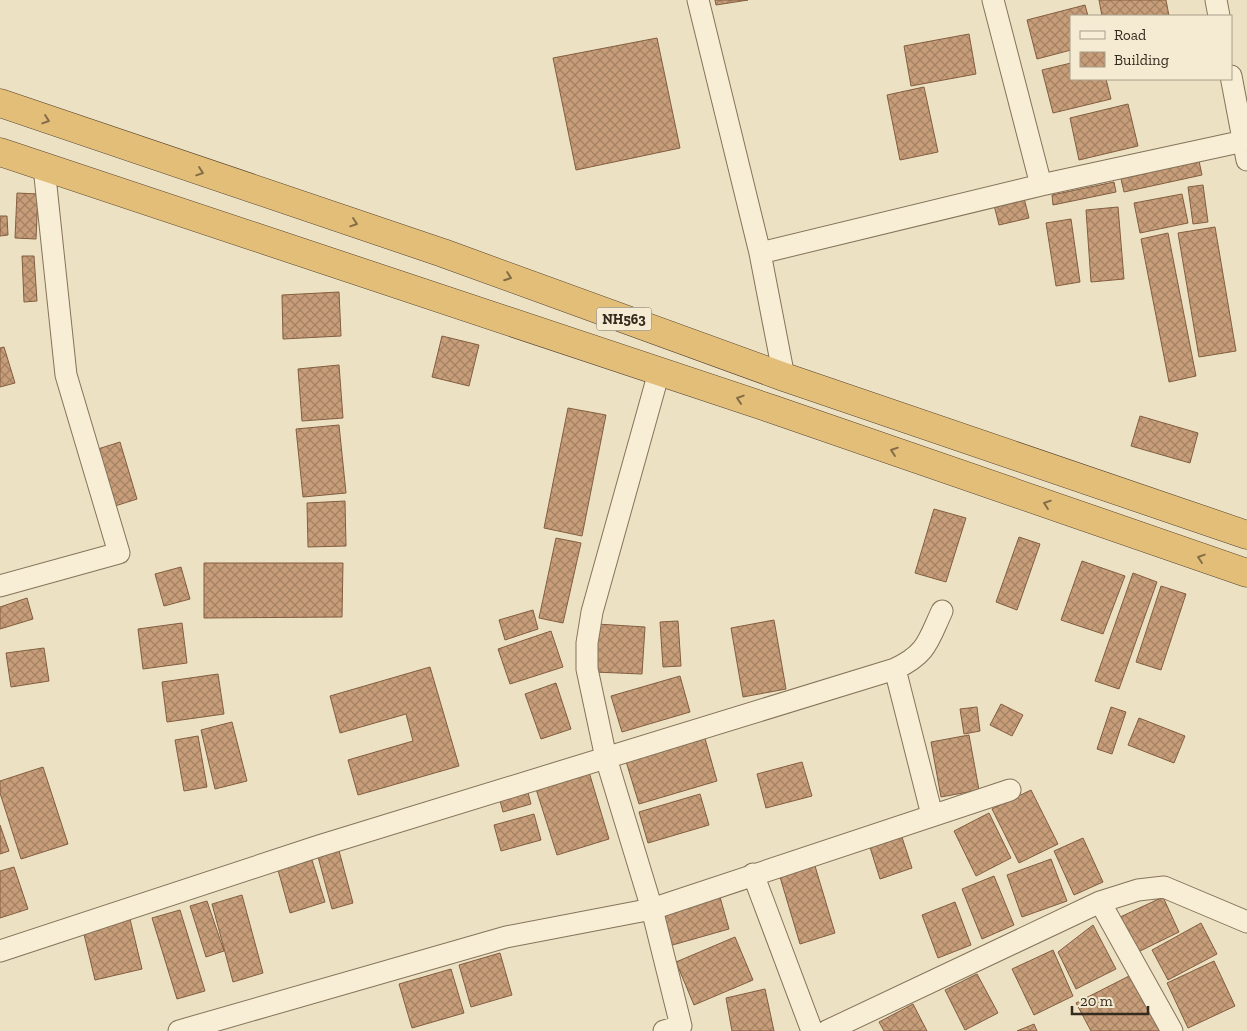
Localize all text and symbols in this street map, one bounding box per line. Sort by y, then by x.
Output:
legend [1070,15,1232,80]
text: Road [1114,26,1147,44]
text: Building [1114,51,1169,69]
one-way arrow [41,114,50,124]
one-way arrow [195,166,204,176]
one-way arrow [349,218,358,228]
one-way arrow [503,271,511,281]
road number: NH563 [596,308,652,330]
one-way arrow [736,394,745,404]
one-way arrow [890,447,899,457]
one-way arrow [1044,500,1052,510]
one-way arrow [1197,553,1206,563]
scale bar [1072,984,1148,1016]
text: 20 m [1080,992,1113,1010]

